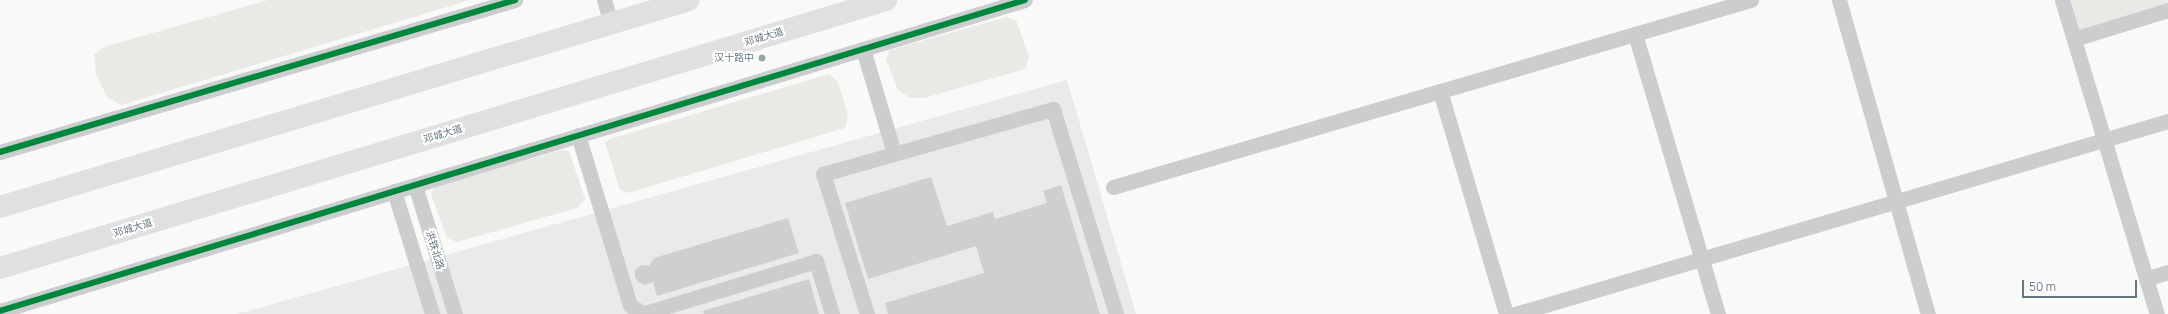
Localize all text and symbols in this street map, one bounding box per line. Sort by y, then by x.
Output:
street label: 邓城大道 [743,25,785,49]
place label: 汉十路中 [714,52,754,64]
marker: 汉十路中 [757,53,767,63]
street label: 邓城大道 [422,122,464,146]
street label: 邓城大道 [112,216,154,240]
street label: 洪铁北路 [423,229,447,271]
scale bar [2024,272,2139,298]
text: 50 m [2029,278,2056,295]

